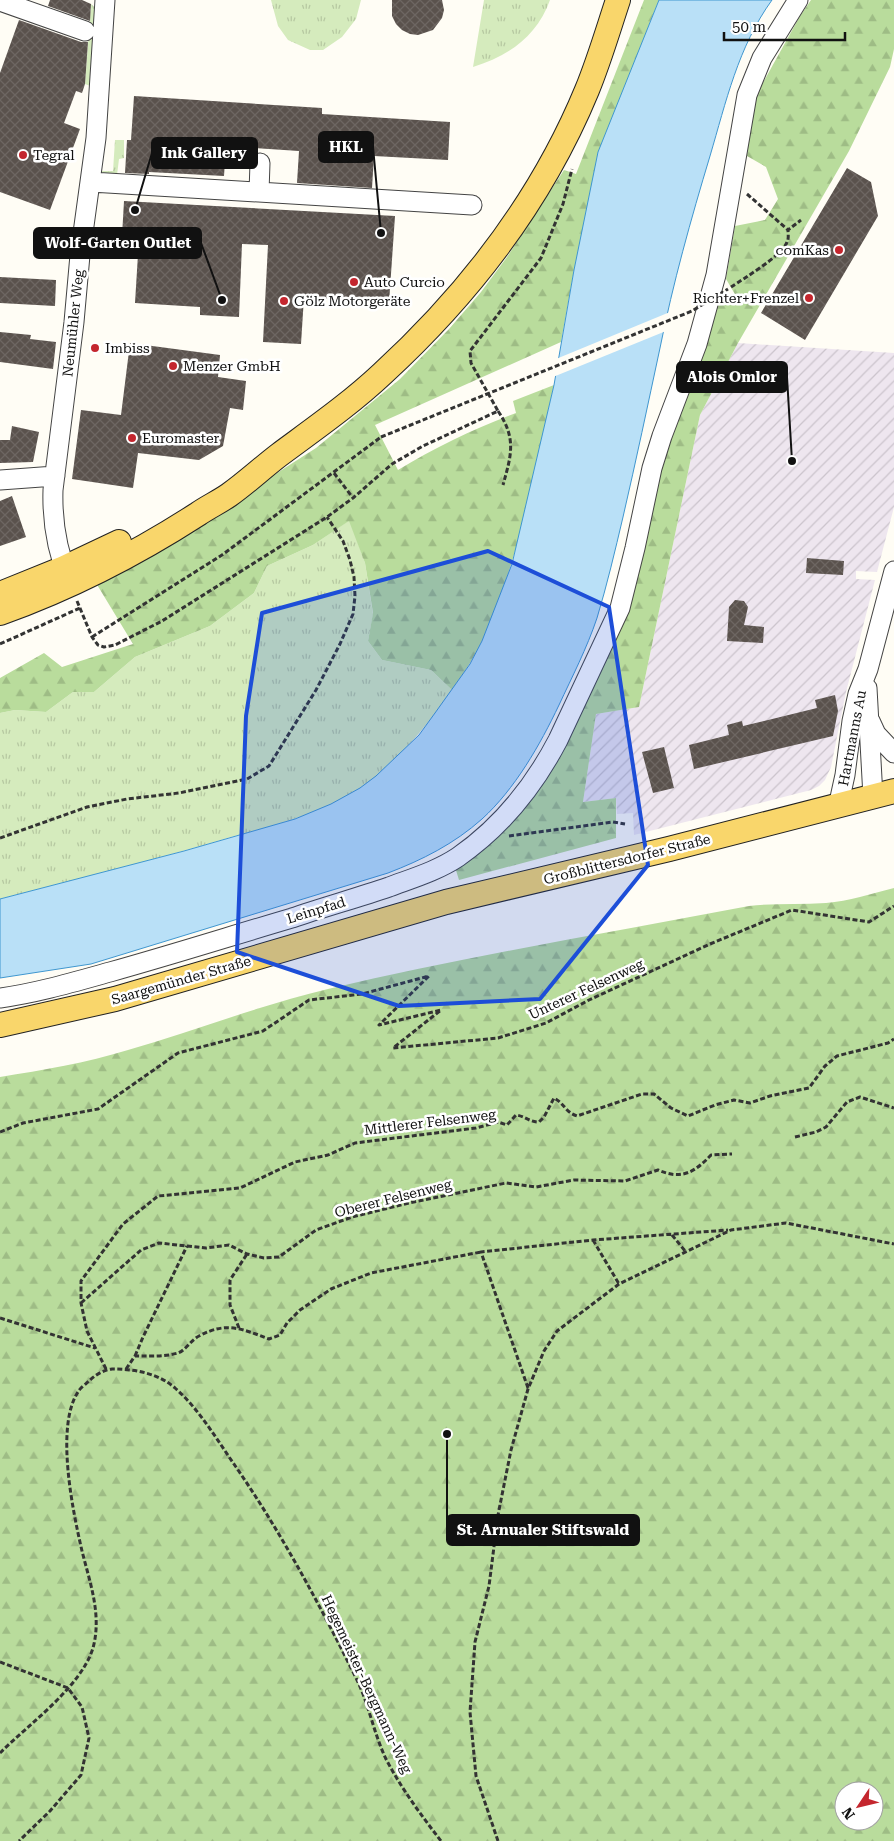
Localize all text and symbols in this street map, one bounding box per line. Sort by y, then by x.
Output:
scale bar [724,10,845,42]
text: 50 m [732,18,767,36]
callout: HKL [319,132,373,162]
callout: Ink Gallery [152,138,257,168]
text: HKL [329,138,363,156]
text: Ink Gallery [161,144,247,162]
place label: Tegral [33,147,75,163]
marker: Tegral [17,149,29,161]
callout: Wolf-Garten Outlet [34,228,201,258]
text: Wolf-Garten Outlet [45,234,191,252]
place label: comKas [776,242,829,258]
marker: comKas [833,244,845,256]
street label: Neumühler Weg [59,268,87,378]
place label: Auto Curcio [364,274,445,290]
marker: Auto Curcio [348,276,360,288]
place label: Richter+Frenzel [693,290,800,306]
marker: Richter+Frenzel [803,292,815,304]
place label: Gölz Motorgeräte [294,293,411,309]
marker: Gölz Motorgeräte [278,295,290,307]
place label: Imbiss [105,340,150,356]
marker: Imbiss [89,342,101,354]
place label: Menzer GmbH [183,358,281,374]
marker: Menzer GmbH [167,360,179,372]
callout: Alois Omlor [677,362,787,392]
text: Alois Omlor [687,368,777,386]
place label: Euromaster [142,430,220,446]
marker: Euromaster [126,432,138,444]
street label: Hartmanns Au [835,688,869,787]
street label: Großblittersdorfer Straße [542,830,712,887]
street label: Leinpfad [285,893,347,927]
street label: Saargemünder Straße [109,952,253,1008]
street label: Unterer Felsenweg [526,955,646,1023]
street label: Mittlerer Felsenweg [363,1106,497,1138]
street label: Oberer Felsenweg [333,1176,453,1220]
callout: St. Arnualer Stiftswald [447,1515,639,1545]
text: St. Arnualer Stiftswald [457,1521,629,1539]
street label: Hegemeister-Bergmann-Weg [319,1592,415,1776]
north arrow [834,1781,884,1831]
text: N [839,1804,858,1822]

